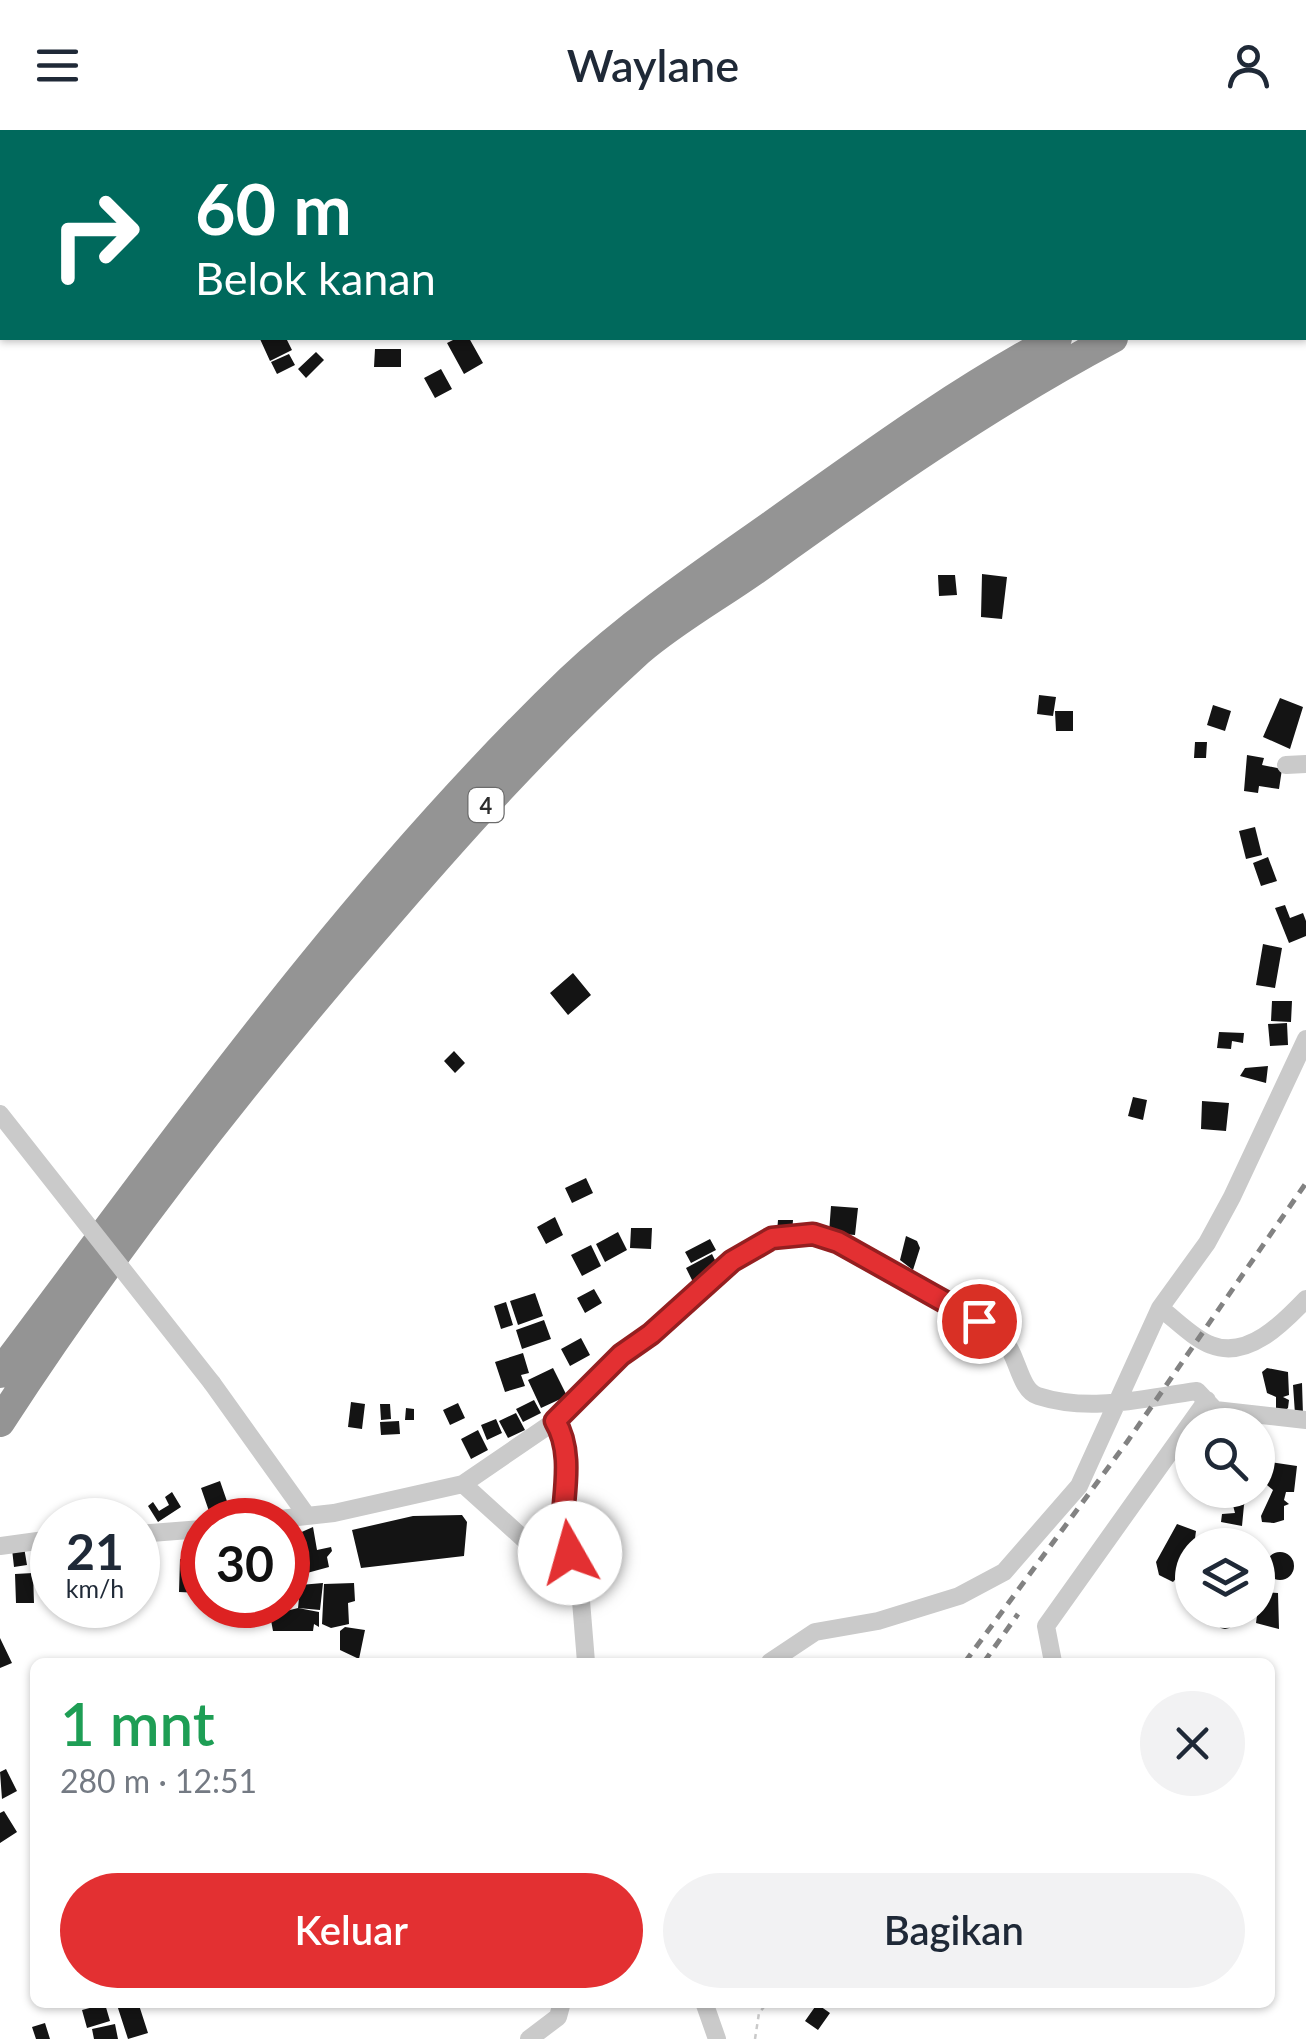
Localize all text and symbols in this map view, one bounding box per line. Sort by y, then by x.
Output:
icon: menu [30,38,85,93]
text: Waylane [567,38,739,92]
icon: person [1221,38,1276,93]
text: 60 m [195,166,352,250]
icon: right [30,170,160,300]
text: Belok kanan [195,251,436,305]
road number: 4 [468,788,504,822]
pin [937,1279,1022,1364]
icon: arrive [952,1294,1007,1349]
map controls [1175,1408,1275,1628]
button: search [1175,1408,1275,1508]
speed limit sign: 30 [180,1498,310,1628]
position arrow [518,1501,622,1605]
text: 21 [66,1521,124,1581]
button: layers [1175,1528,1275,1628]
text: km/h [66,1573,124,1603]
text: 1 mnt [60,1687,215,1759]
button: close [1140,1691,1245,1796]
text: 280 m · 12:51 [60,1761,257,1800]
button: Keluar [60,1873,643,1988]
button: Bagikan [663,1873,1245,1988]

